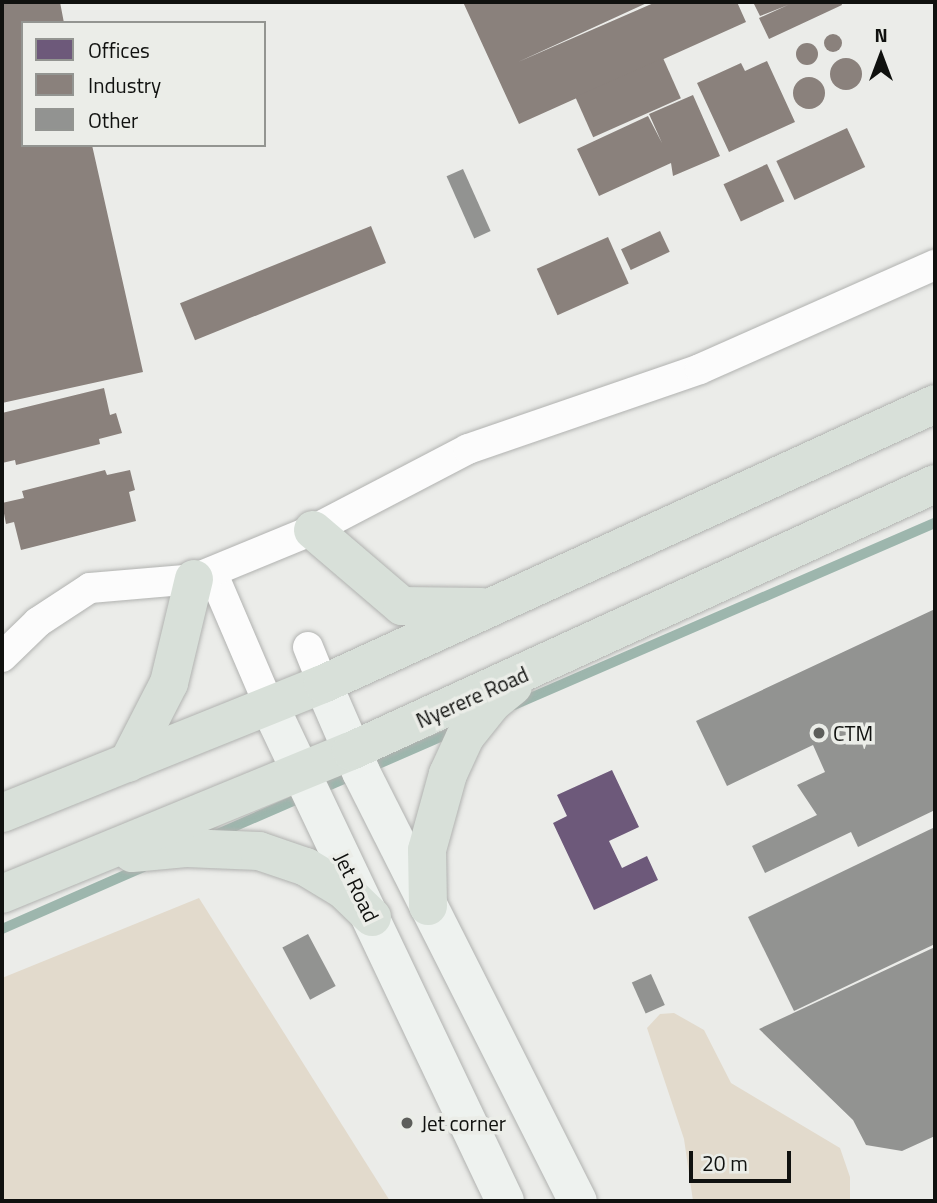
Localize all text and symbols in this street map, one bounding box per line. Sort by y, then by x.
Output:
text: N [874,20,888,49]
legend [21,21,266,147]
north arrow [846,21,916,91]
text: Offices [88,34,150,66]
text: Industry [88,69,161,101]
text: Other [88,104,138,136]
street label: Nyerere Road [412,661,532,733]
place label: CTM [833,720,873,746]
marker: CTM [811,725,827,741]
street label: Jet Road [329,848,385,926]
place label: Jet corner [421,1110,506,1136]
marker: Jet corner [399,1115,415,1131]
scale bar [692,1136,794,1180]
text: 20 m [702,1147,748,1179]

